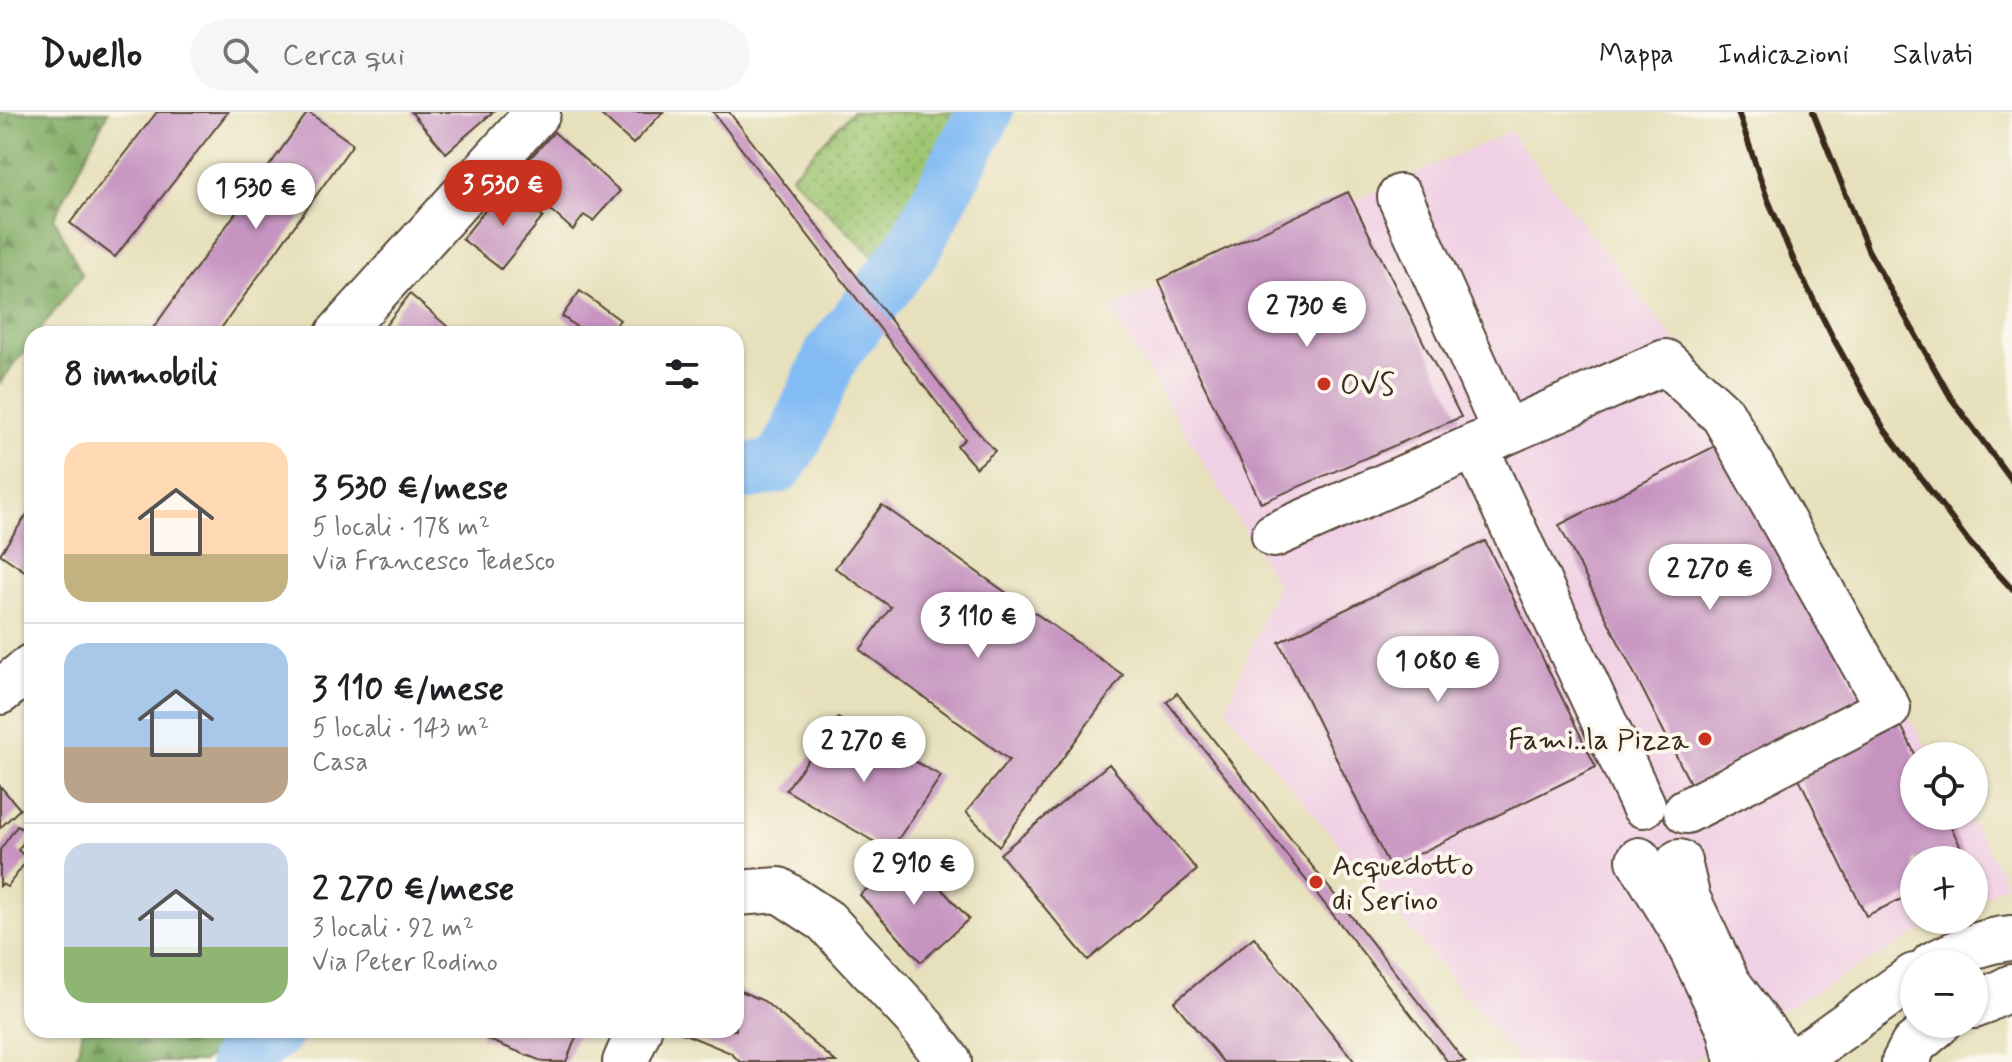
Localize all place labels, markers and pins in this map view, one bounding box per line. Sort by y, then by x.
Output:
pin: 3 530 € [429,160,577,228]
pin: 1 530 € [182,163,330,231]
pin: 2 730 € [1233,281,1381,349]
place label: OVS [1340,366,1395,405]
marker: OVS [1315,375,1333,393]
pin: 2 270 € [1636,544,1784,612]
pin: 3 110 € [904,592,1052,660]
pin: 1 080 € [1364,636,1512,704]
pin: 2 270 € [790,716,938,784]
place label: Fami..la Pizza [1508,721,1690,760]
marker: Fami..la Pizza [1696,730,1714,748]
pin: 2 910 € [840,839,988,907]
place label: Acquedotto di Serino [1332,847,1474,920]
marker: Acquedotto di Serino [1307,873,1325,891]

